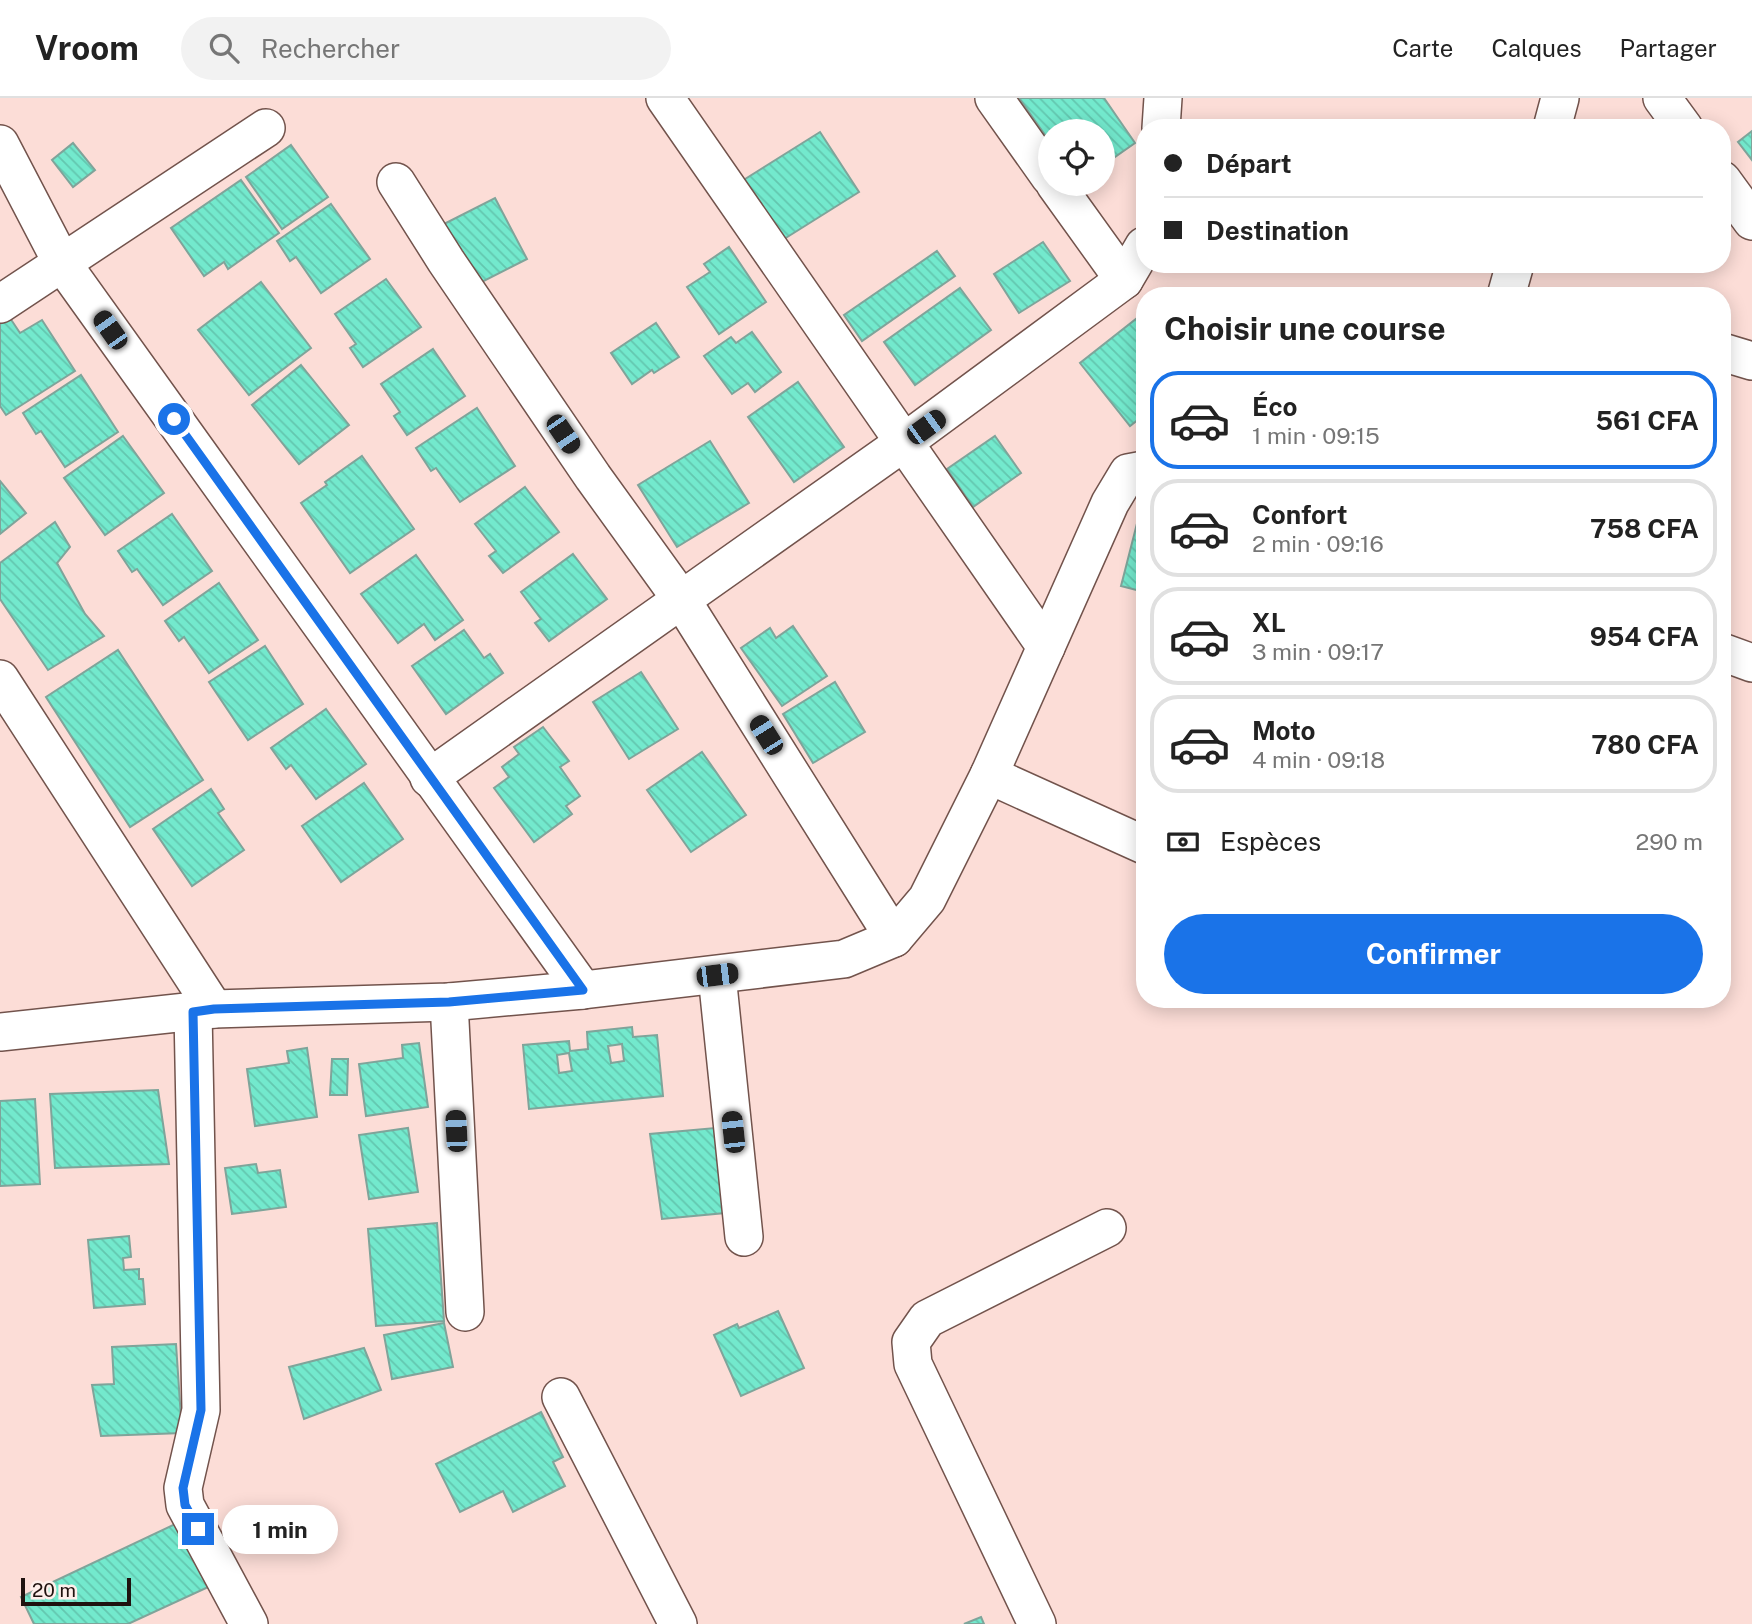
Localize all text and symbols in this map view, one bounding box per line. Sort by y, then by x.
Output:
search box [181,17,671,80]
text: Vroom [35,29,139,67]
icon: search [205,29,243,67]
text: Rechercher [261,33,400,64]
text: Carte [1392,34,1453,62]
text: Calques [1491,34,1582,62]
text: Partager [1620,34,1717,62]
map controls [1038,119,1115,196]
button: locate [1038,119,1115,196]
text: Départ [1206,148,1292,179]
text: Destination [1206,215,1349,246]
car [90,307,131,353]
text: Choisir une course [1164,310,1446,347]
icon: car [1168,389,1231,452]
text: Éco [1252,391,1298,422]
route start [158,403,190,435]
text: 561 CFA [1596,405,1699,436]
car [903,406,950,448]
car [543,411,584,457]
text: 1 min · 09:15 [1252,422,1380,449]
icon: car [1168,497,1231,560]
text: Confort [1252,499,1348,530]
text: 758 CFA [1590,513,1699,544]
text: 2 min · 09:16 [1252,530,1384,557]
icon: car [1168,605,1231,668]
text: XL [1252,607,1286,638]
text: 954 CFA [1590,621,1699,652]
text: 3 min · 09:17 [1252,638,1384,665]
car [746,712,787,758]
icon: car [1168,713,1231,776]
text: Moto [1252,715,1315,746]
text: 780 CFA [1591,729,1699,760]
text: 4 min · 09:18 [1252,746,1385,773]
icon: cash [1164,823,1202,861]
text: Espèces [1220,826,1321,857]
text: 290 m [1636,828,1703,855]
button: Confirmer [1164,914,1703,994]
car [695,962,740,988]
car [445,1109,468,1153]
car [721,1110,746,1154]
callout: 1 min [222,1504,338,1554]
route end [182,1513,214,1545]
text: 1 min [252,1516,308,1543]
scale bar [21,1575,131,1607]
text: 20 m [32,1579,76,1601]

